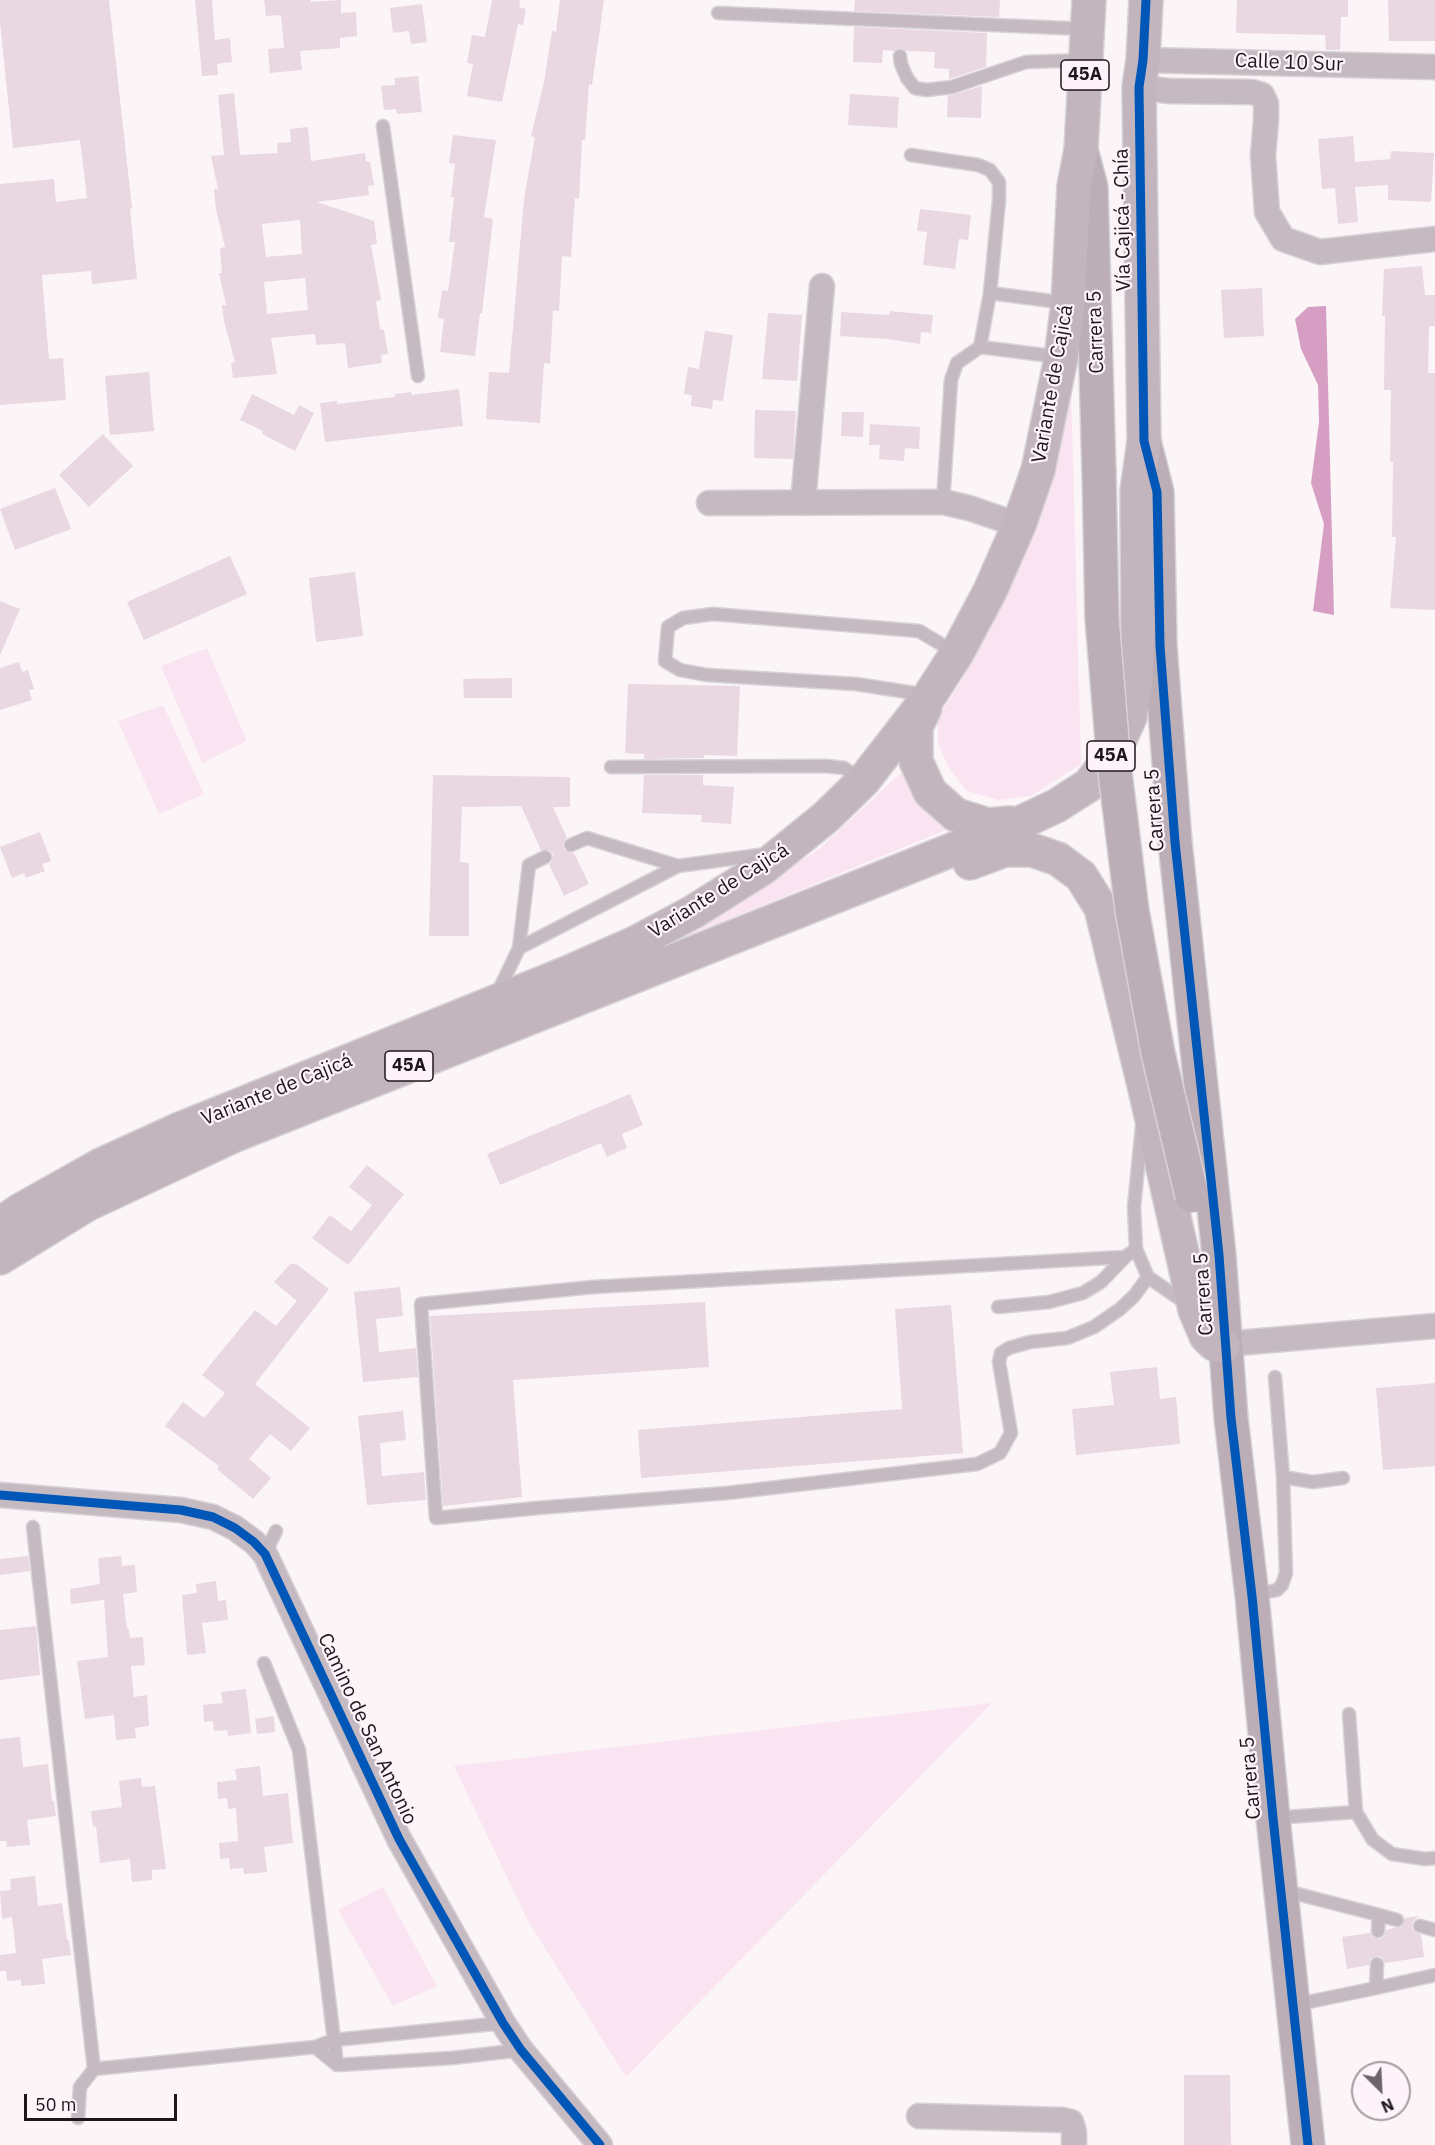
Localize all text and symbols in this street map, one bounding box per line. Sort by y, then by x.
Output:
street label: Calle 10 Sur [1234,49,1344,77]
road number: 45A [1061,60,1109,90]
street label: Vía Cajicá - Chía [1110,148,1136,292]
street label: Carrera 5 [1083,290,1109,374]
street label: Variante de Cajicá [1027,303,1079,465]
road number: 45A [1087,741,1135,771]
street label: Carrera 5 [1140,768,1170,852]
street label: Variante de Cajicá [645,838,793,944]
street label: Variante de Cajicá [198,1049,356,1131]
road number: 45A [385,1051,433,1081]
street label: Carrera 5 [1189,1252,1219,1336]
street label: Camino de San Antonio [312,1629,422,1829]
street label: Carrera 5 [1235,1735,1267,1821]
north arrow [1351,2061,1411,2121]
scale bar [27,2082,180,2120]
text: 50 m [35,2093,77,2116]
text: N [1378,2094,1397,2117]

